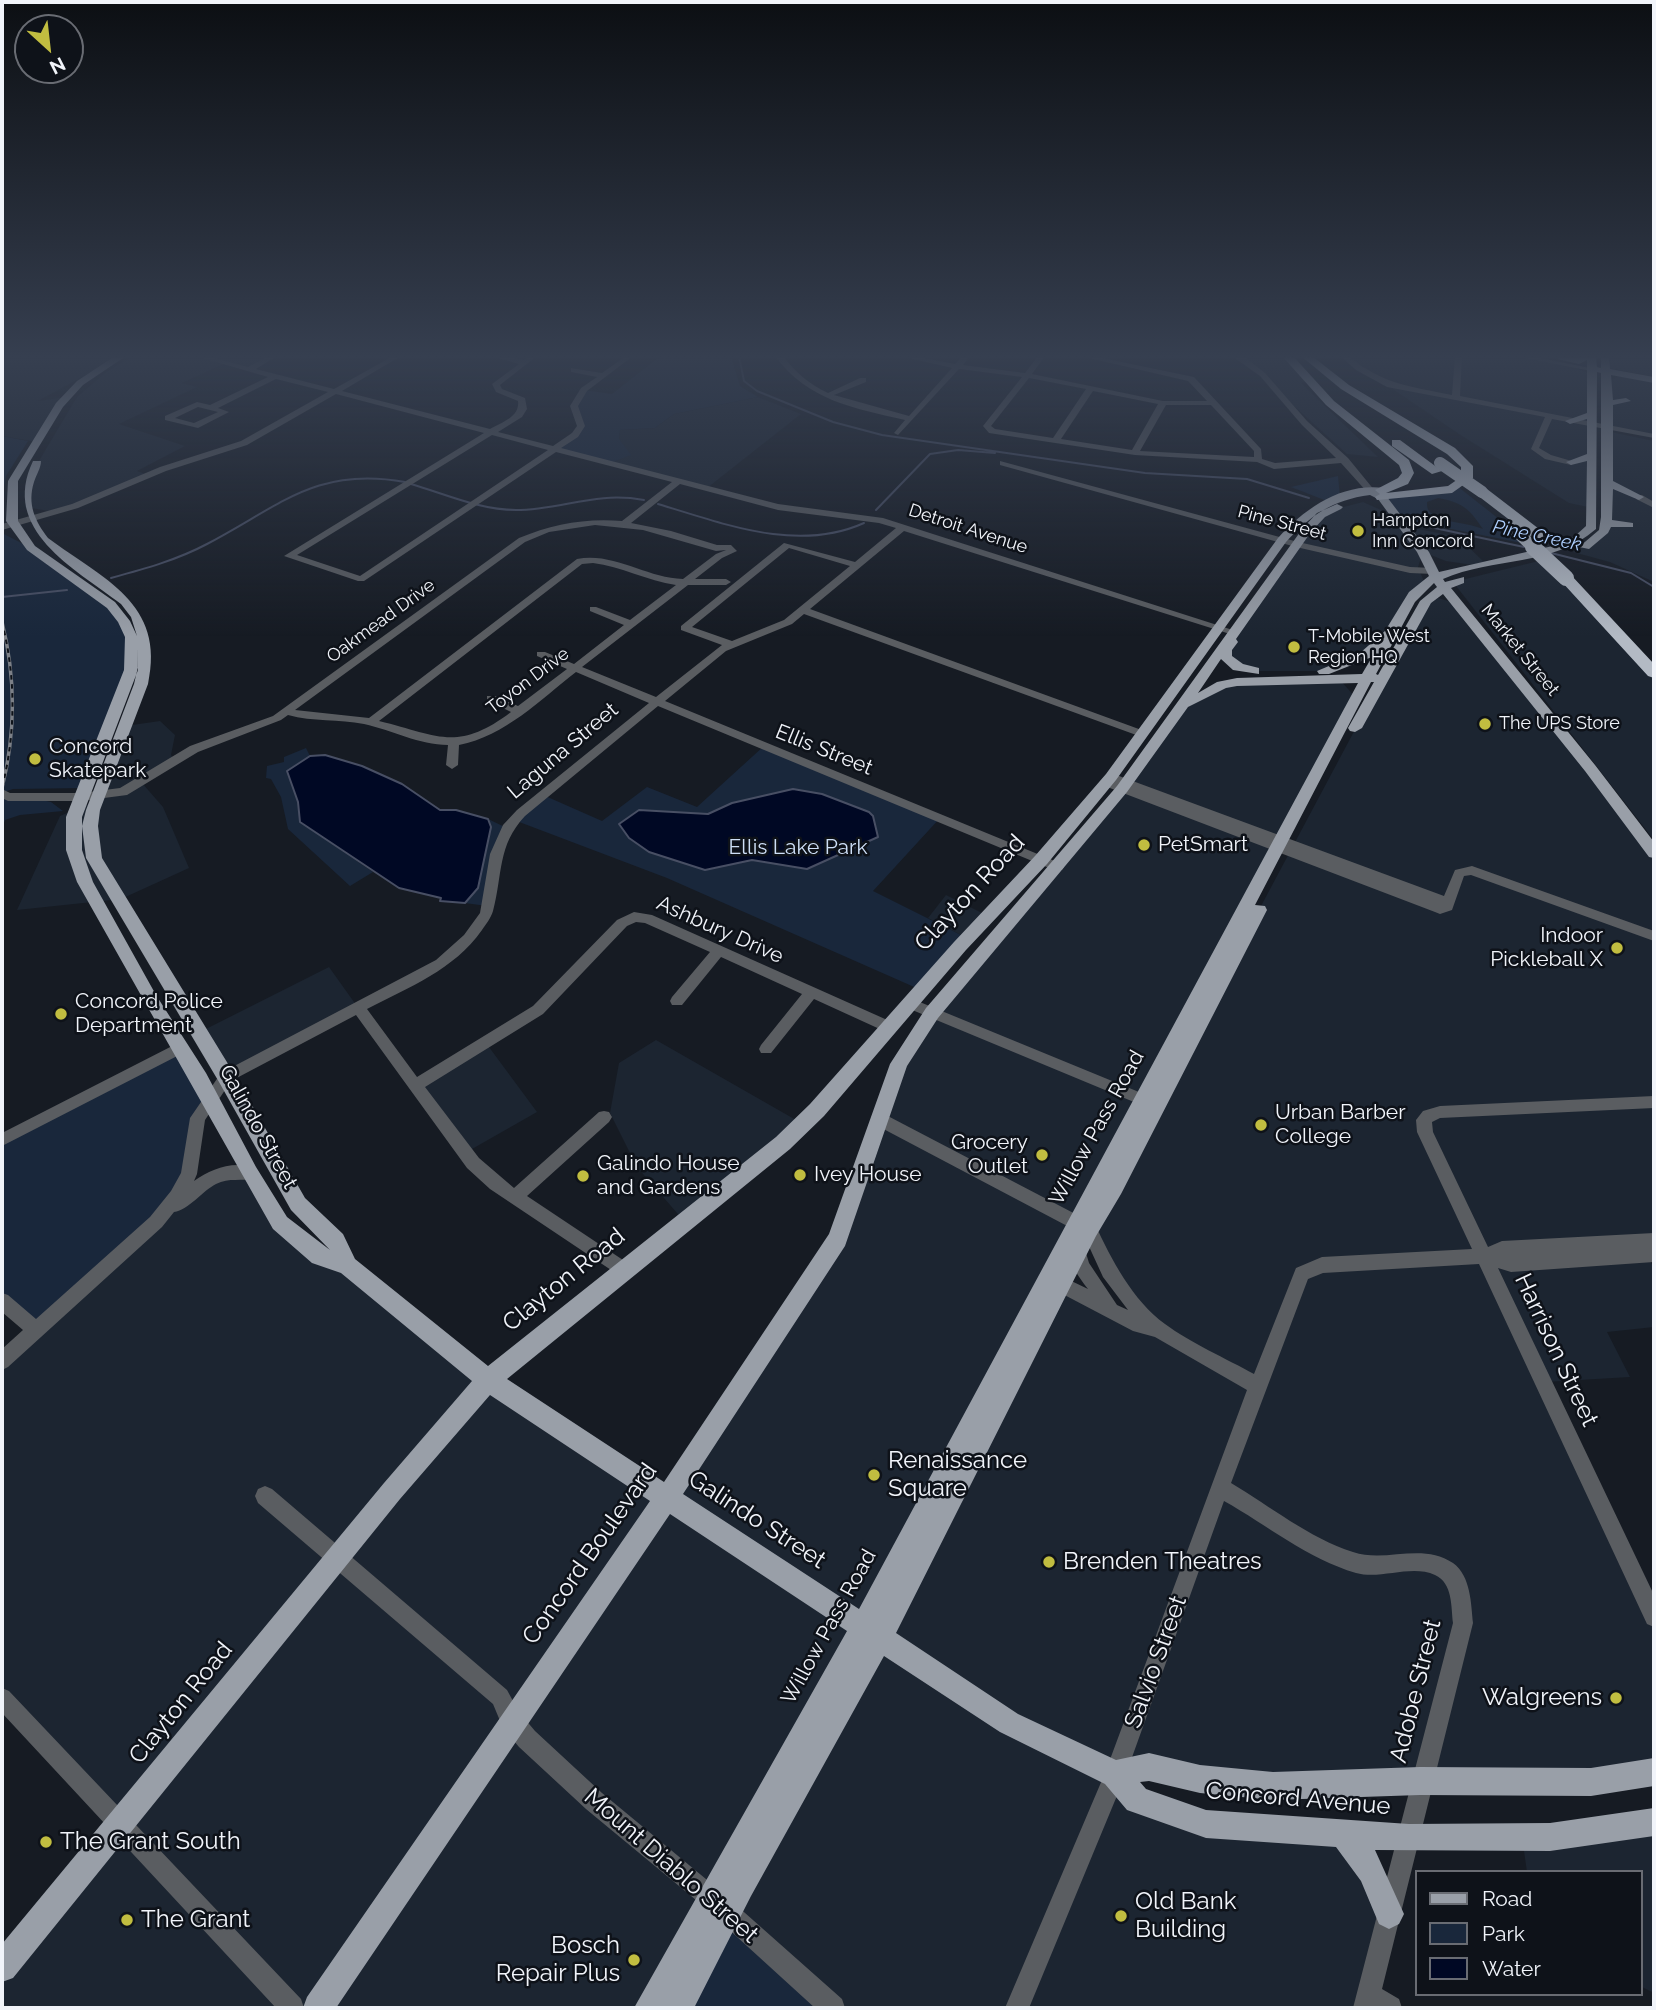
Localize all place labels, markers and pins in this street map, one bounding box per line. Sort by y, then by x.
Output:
place label: Hampton Inn Concord [1372,510,1473,552]
marker: Hampton Inn Concord [1350,523,1366,539]
place label: T-Mobile West Region HQ [1308,626,1430,668]
marker: T-Mobile West Region HQ [1286,639,1302,655]
place label: The UPS Store [1499,713,1620,735]
marker: The UPS Store [1477,716,1493,732]
place label: Concord Skatepark [49,734,146,784]
marker: Concord Skatepark [27,751,43,767]
place label: PetSmart [1158,832,1248,858]
marker: PetSmart [1136,837,1152,853]
place label: Indoor Pickleball X [1490,923,1603,973]
marker: Indoor Pickleball X [1609,940,1625,956]
place label: Concord Police Department [75,989,223,1039]
marker: Concord Police Department [53,1006,69,1022]
place label: Urban Barber College [1275,1100,1406,1150]
marker: Urban Barber College [1253,1117,1269,1133]
place label: Grocery Outlet [951,1130,1028,1180]
marker: Grocery Outlet [1034,1147,1050,1163]
place label: Galindo House and Gardens [597,1151,740,1201]
place label: Ivey House [814,1162,922,1188]
marker: Ivey House [792,1167,808,1183]
marker: Galindo House and Gardens [575,1168,591,1184]
place label: Renaissance Square [888,1447,1027,1503]
marker: Renaissance Square [866,1467,882,1483]
place label: Brenden Theatres [1063,1548,1262,1576]
marker: Brenden Theatres [1041,1554,1057,1570]
place label: Walgreens [1482,1684,1602,1712]
marker: Walgreens [1608,1690,1624,1706]
place label: The Grant South [60,1828,241,1856]
marker: The Grant South [38,1834,54,1850]
place label: Old Bank Building [1135,1888,1236,1944]
place label: The Grant [141,1906,250,1934]
marker: Old Bank Building [1113,1908,1129,1924]
marker: The Grant [119,1912,135,1928]
place label: Bosch Repair Plus [496,1932,620,1988]
marker: Bosch Repair Plus [626,1952,642,1968]

